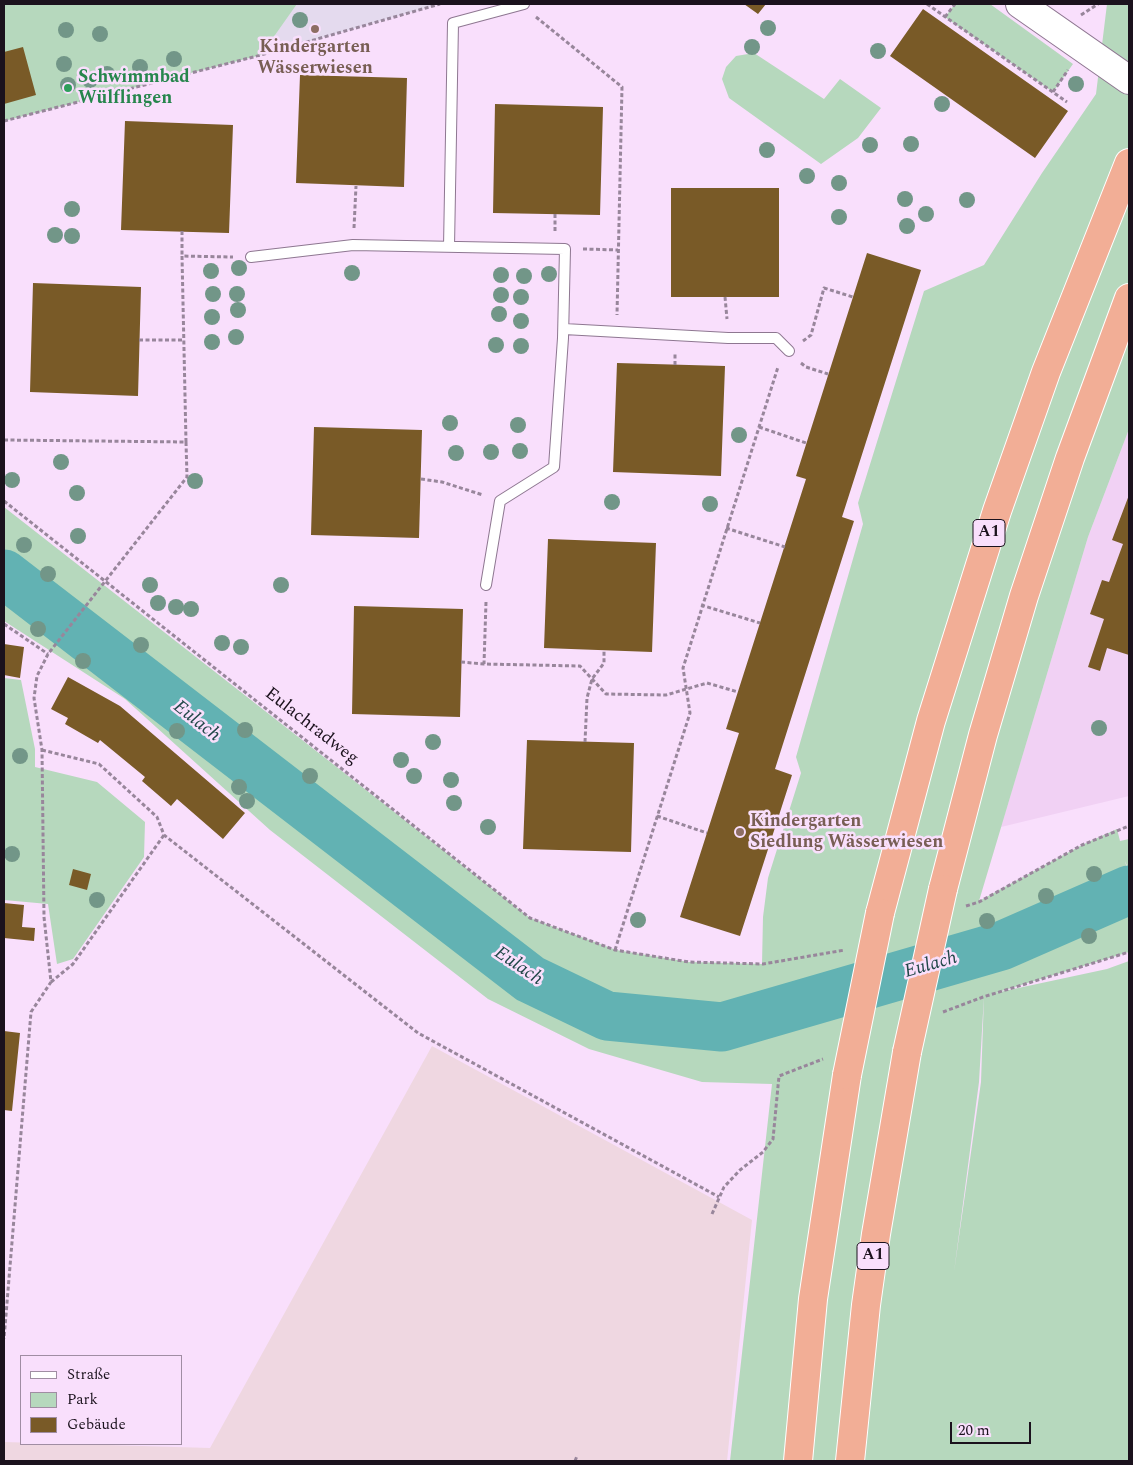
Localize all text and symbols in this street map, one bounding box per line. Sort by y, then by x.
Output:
marker: Kindergarten Wässerwiesen [309,23,321,35]
place label: Kindergarten Wässerwiesen [257,37,373,80]
place label: Schwimmbad Wülflingen [78,67,190,110]
marker: Schwimmbad Wülflingen [62,82,74,94]
road number: A1 [973,520,1005,546]
street label: Eulachradweg [260,684,362,770]
water label: Eulach [168,696,224,748]
place label: Kindergarten Siedlung Wässerwiesen [750,811,943,854]
marker: Kindergarten Siedlung Wässerwiesen [734,826,746,838]
water label: Eulach [489,943,547,991]
water label: Eulach [902,948,960,984]
road number: A1 [857,1242,889,1270]
legend [20,1355,182,1445]
text: Straße [67,1363,110,1386]
text: Park [67,1388,98,1411]
scale bar [953,1412,1034,1444]
text: Gebäude [67,1413,126,1436]
text: 20 m [958,1419,990,1442]

